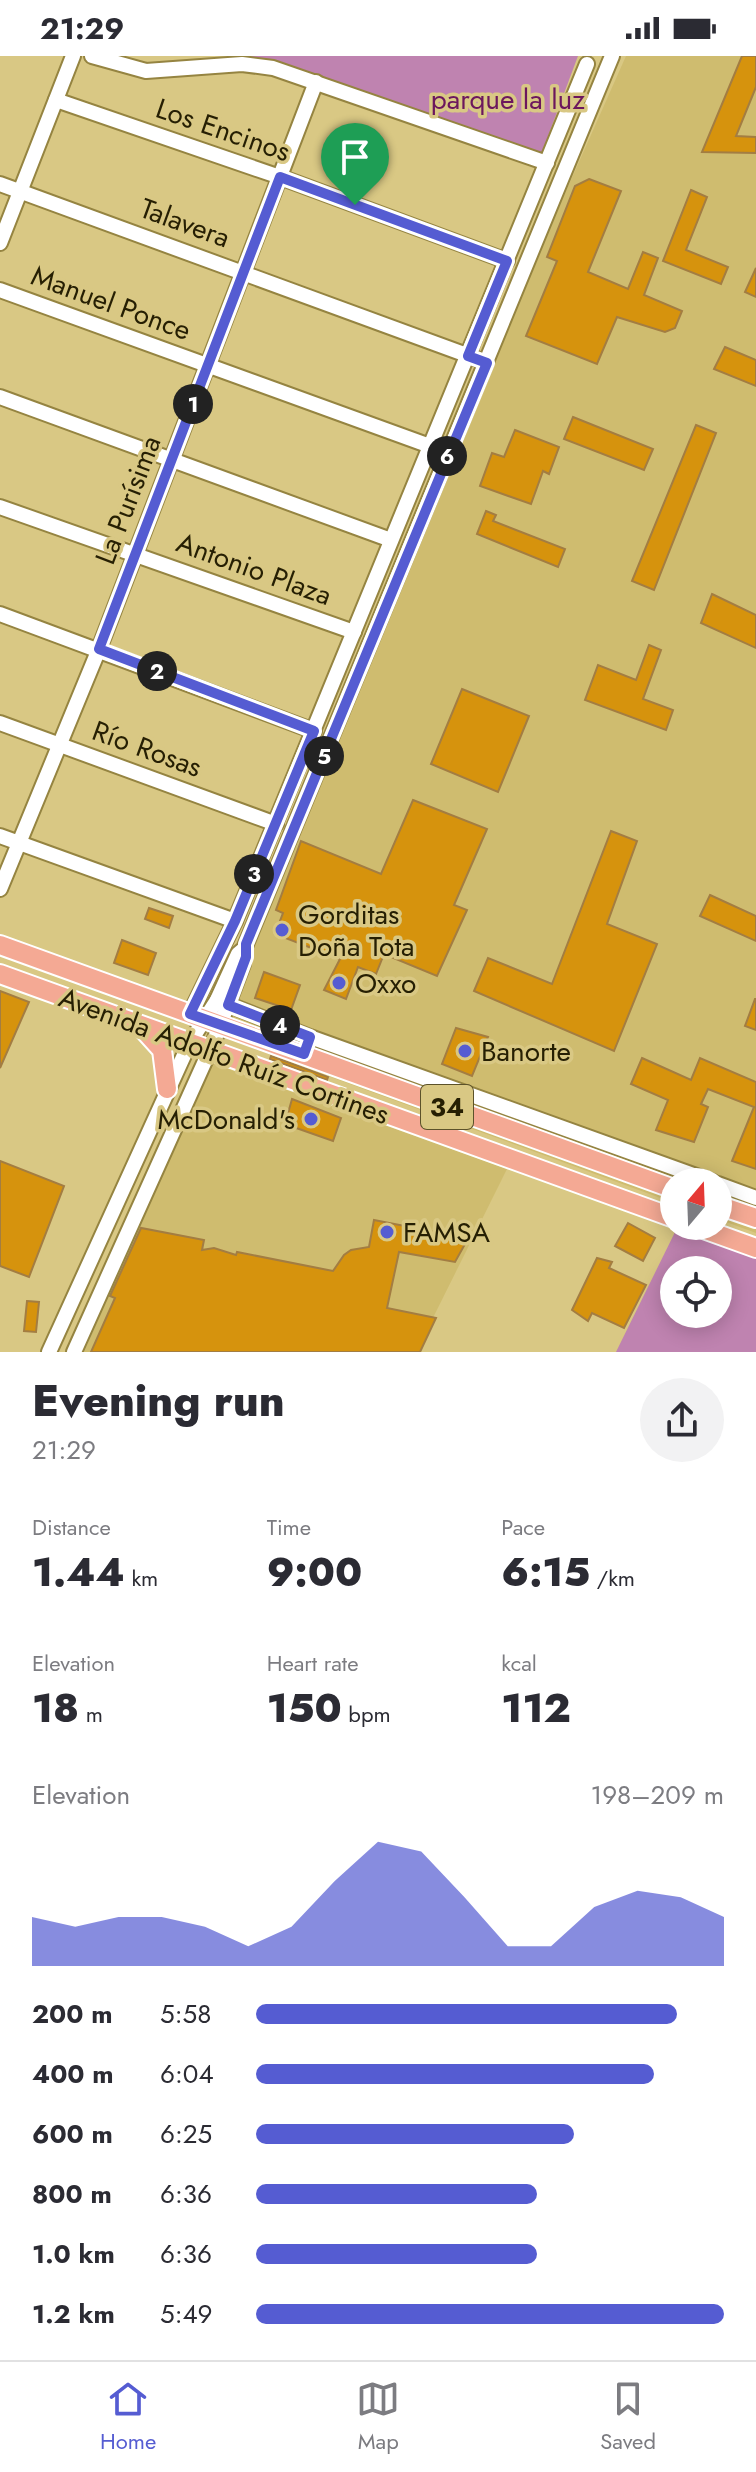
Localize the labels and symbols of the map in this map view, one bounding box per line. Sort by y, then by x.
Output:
park label: parque la luz [431,79,585,120]
street label: Los Encinos [150,88,296,172]
pin [321,123,389,205]
street label: Talavera [134,188,236,258]
street label: Manuel Ponce [25,255,197,351]
pin: 1 [173,384,213,424]
street label: La Purísima [85,430,171,570]
pin: 6 [427,436,467,476]
street label: Antonio Plaza [171,522,337,616]
pin: 2 [137,651,177,691]
street label: Río Rosas [87,710,207,788]
pin: 5 [304,736,344,776]
pin: 3 [234,854,274,894]
place label: Gorditas Doña Tota [298,894,415,967]
marker: Gorditas Doña Tota [273,921,291,939]
place label: Oxxo [355,963,416,1004]
marker: Oxxo [330,974,348,992]
street label: Avenida Adolfo Ruíz Cortines [53,977,395,1135]
pin: 4 [260,1005,300,1045]
place label: Banorte [481,1031,571,1072]
marker: Banorte [456,1042,474,1060]
road number: 34 [421,1085,473,1129]
place label: McDonald's [158,1099,295,1140]
marker: McDonald's [302,1110,320,1128]
north arrow [660,1168,732,1240]
place label: FAMSA [403,1212,491,1253]
marker: FAMSA [378,1223,396,1241]

